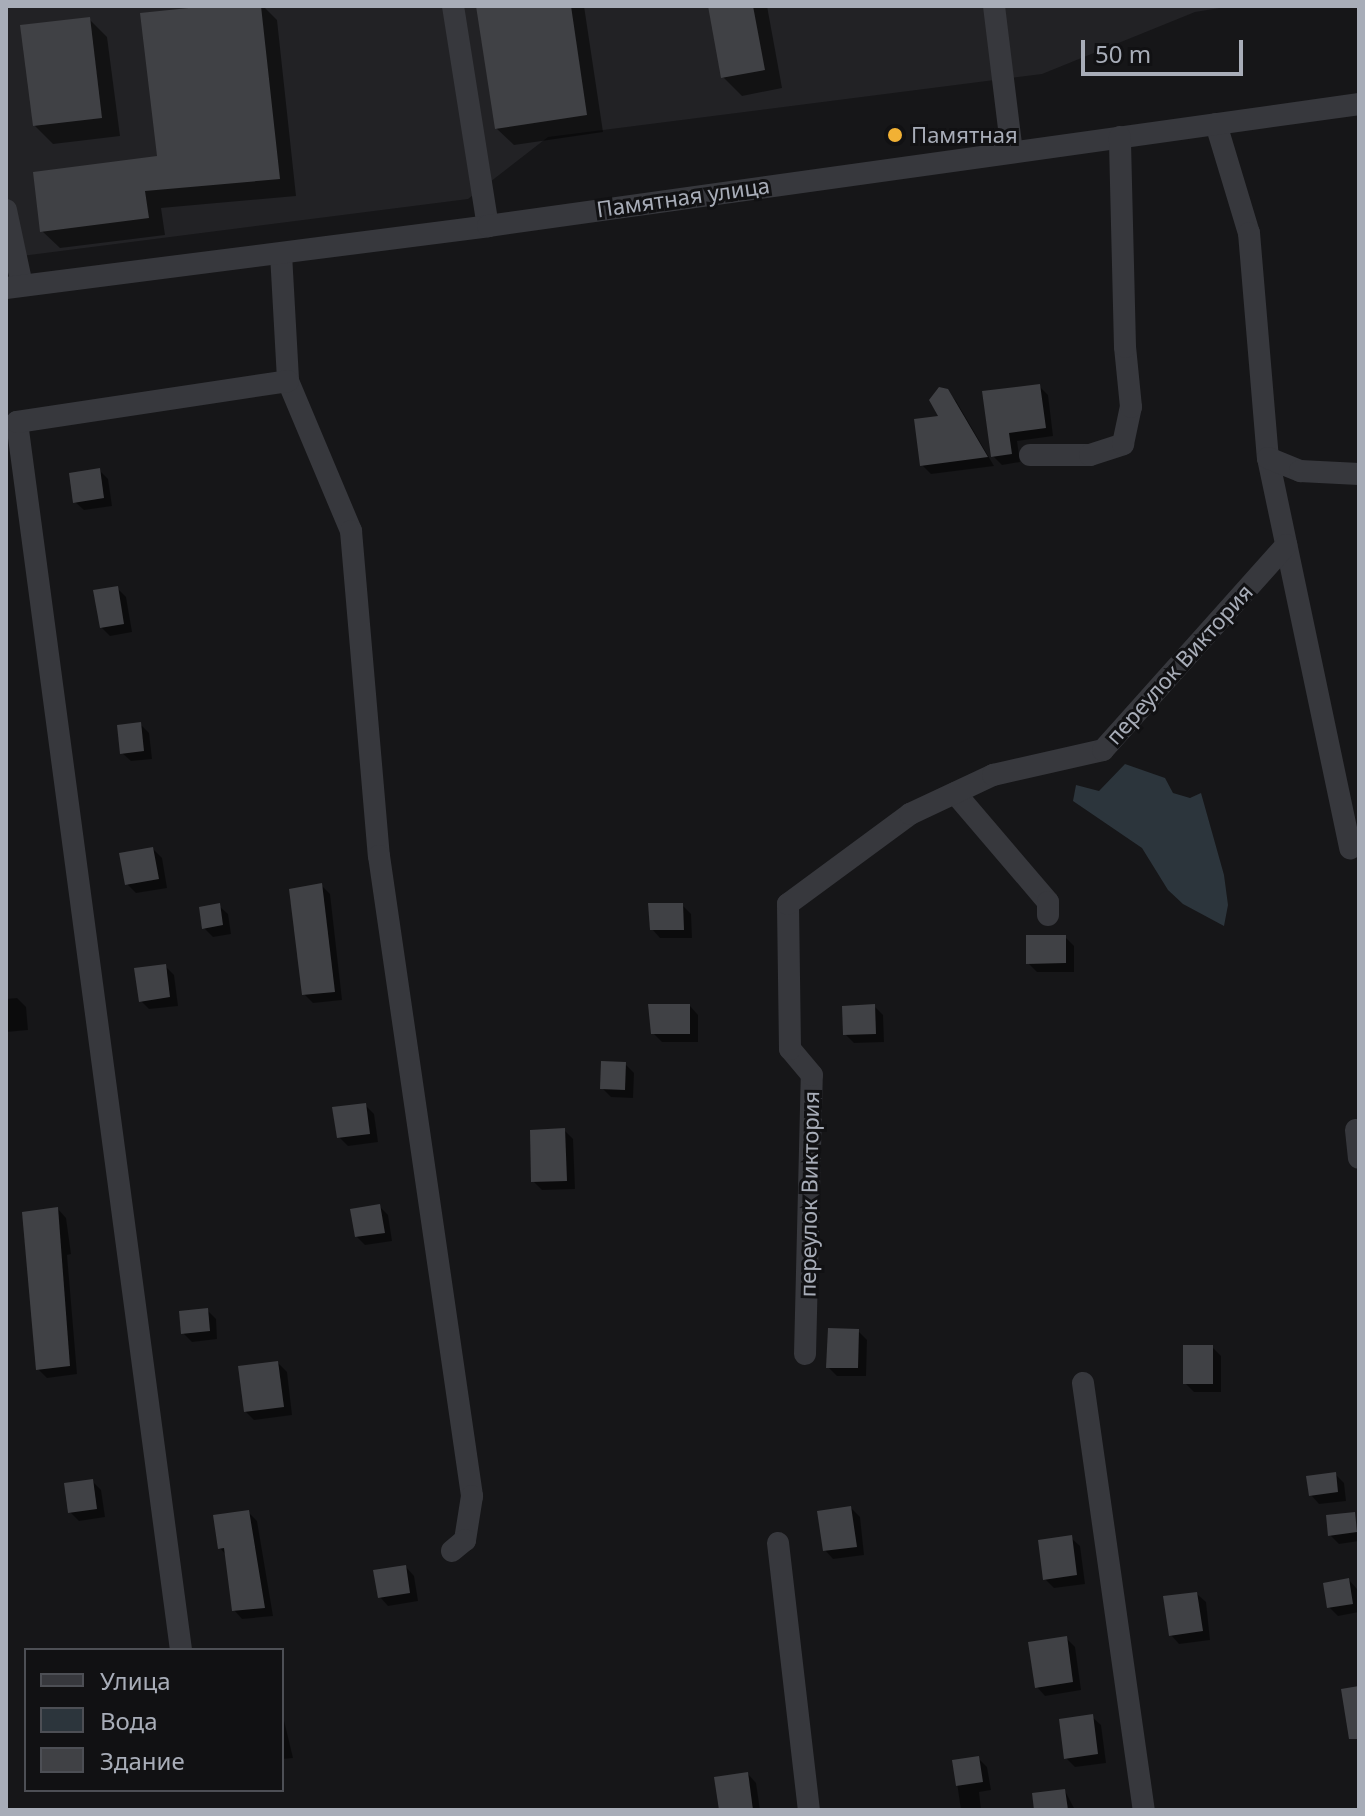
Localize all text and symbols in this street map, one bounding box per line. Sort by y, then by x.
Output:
scale bar [1085,24,1247,74]
text: 50 m [1095,37,1151,70]
place label: Памятная [911,122,1018,148]
marker: Памятная [886,126,904,144]
street label: Памятная улица [595,172,771,222]
street label: переулок Виктория [1100,579,1258,749]
street label: переулок Виктория [794,1091,824,1297]
legend [24,1648,284,1792]
text: Улица [100,1664,171,1697]
text: Вода [100,1704,158,1737]
text: Здание [100,1744,185,1777]

